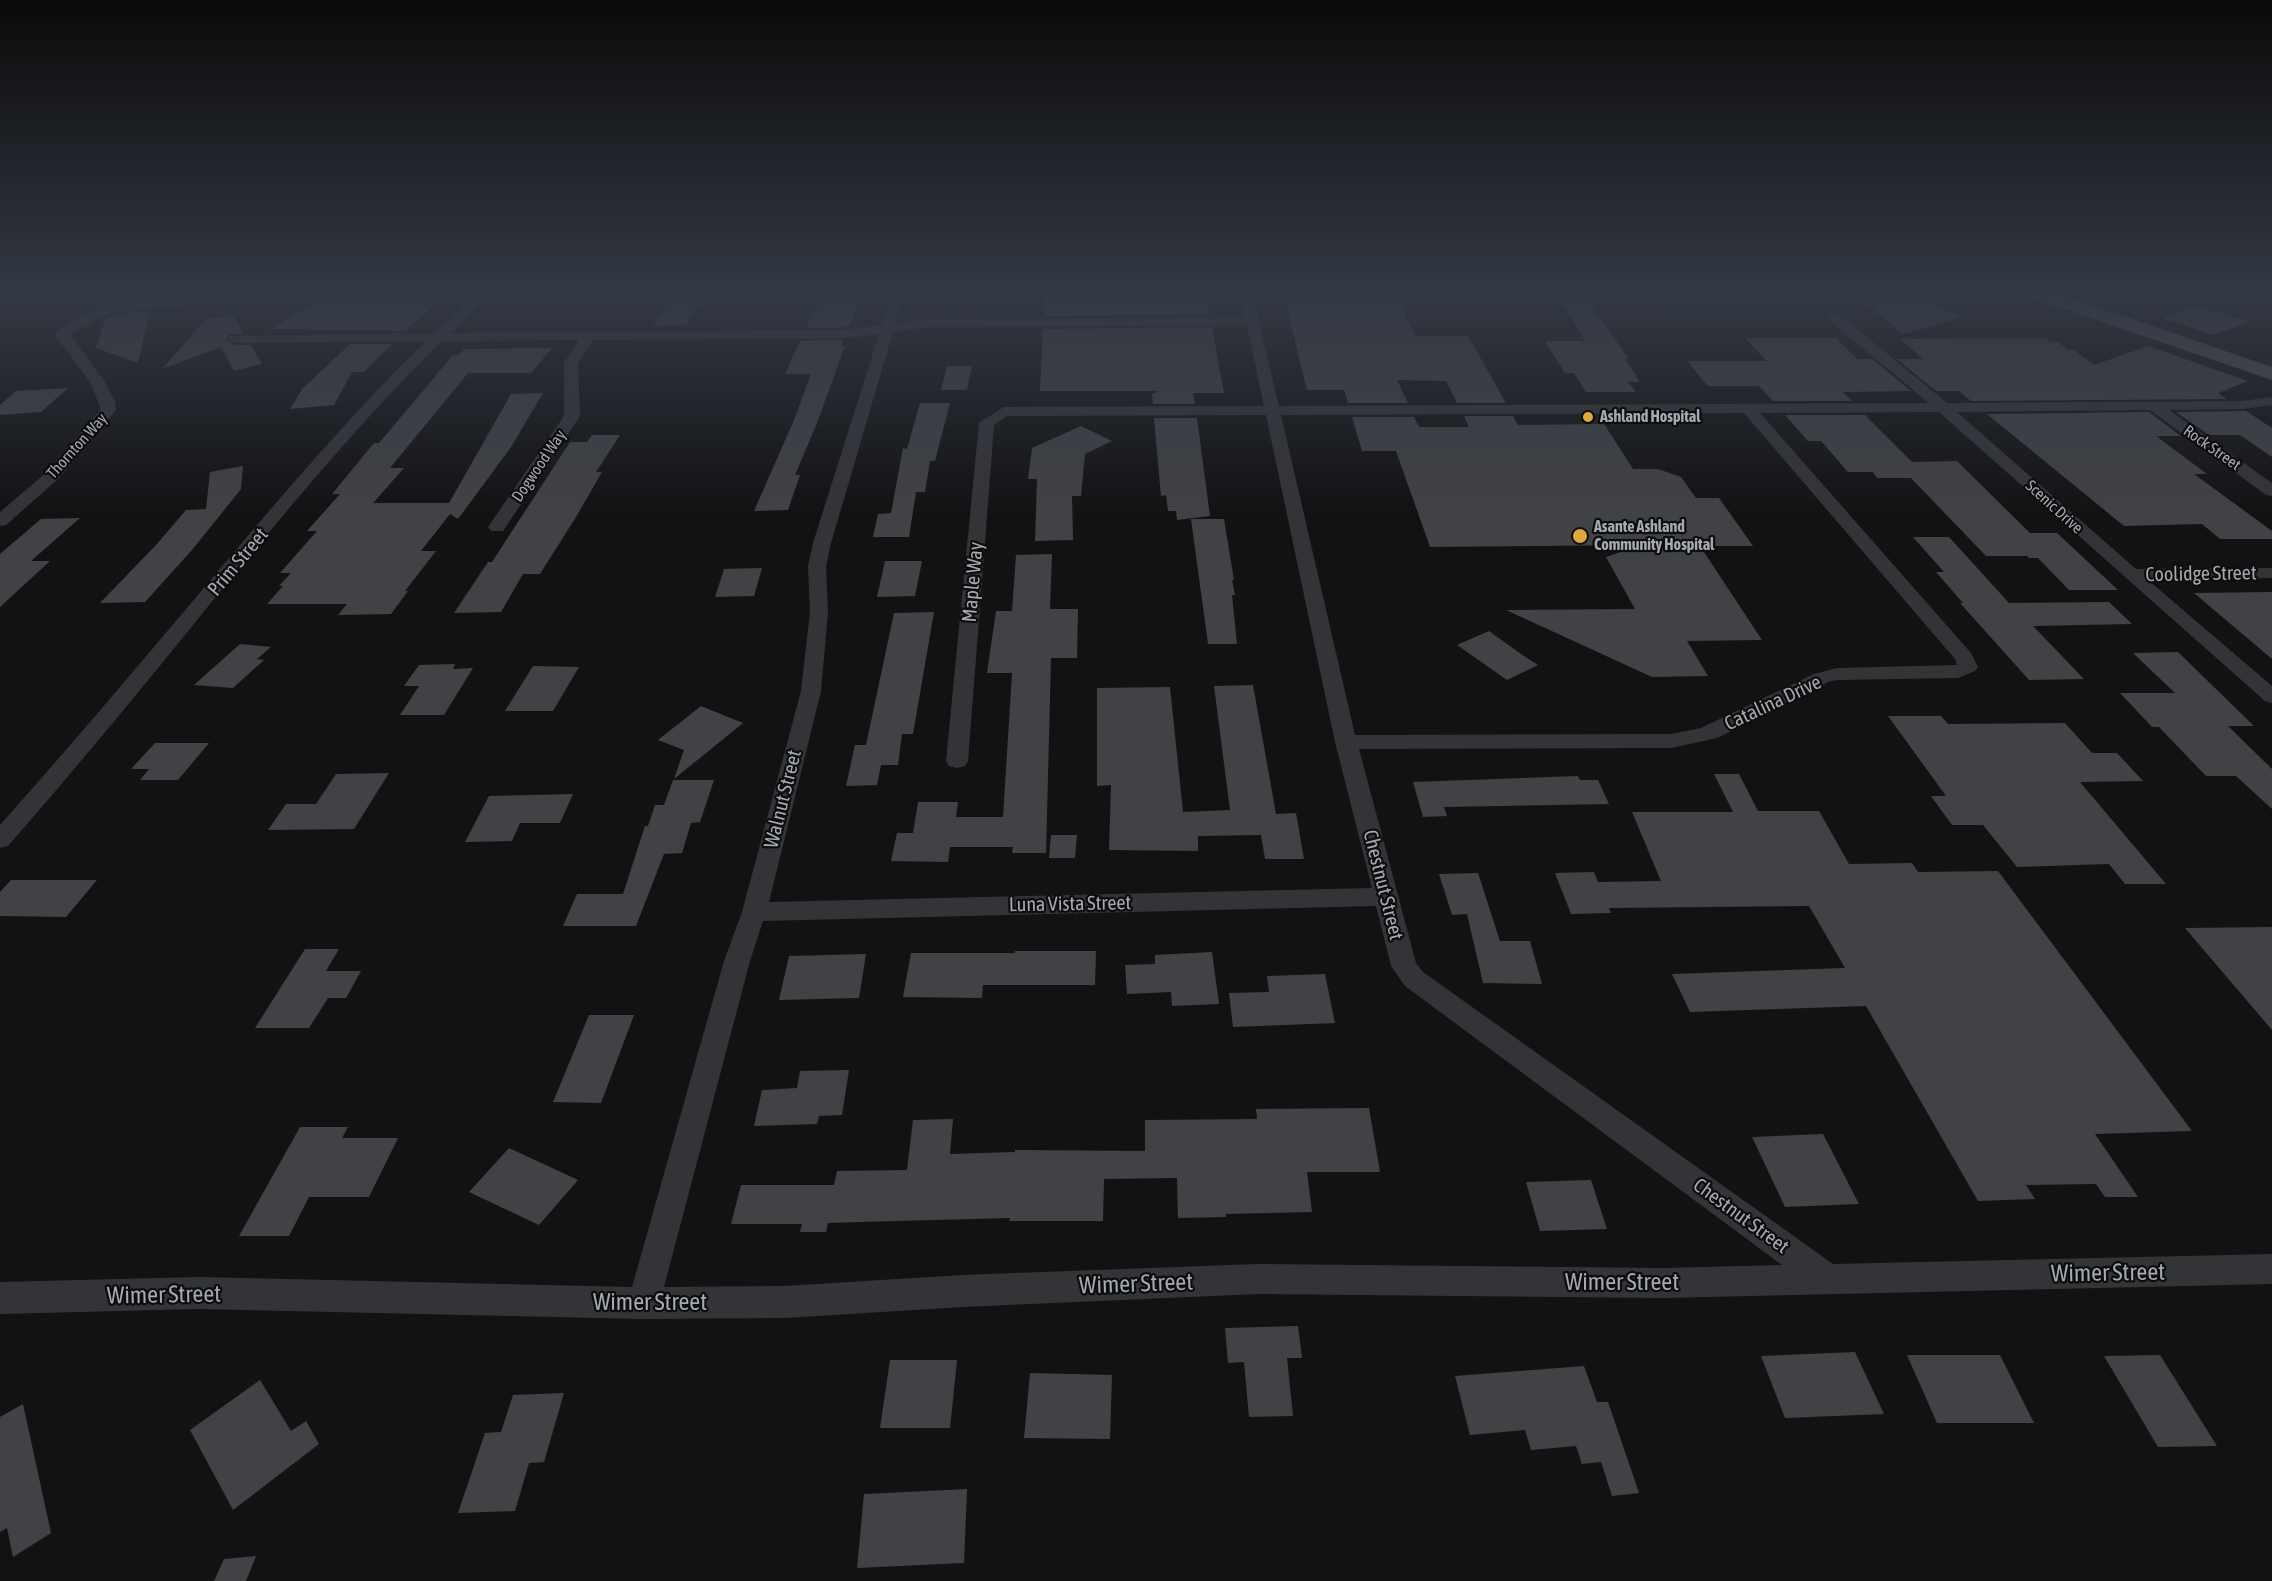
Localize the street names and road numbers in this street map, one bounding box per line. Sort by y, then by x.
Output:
street label: Thornton Way [43,409,111,483]
street label: Rock Street [2180,421,2244,475]
street label: Dogwood Way [508,426,570,506]
street label: Scenic Drive [2021,476,2087,538]
street label: Prim Street [203,523,273,601]
street label: Maple Way [958,541,988,623]
street label: Coolidge Street [2145,561,2257,587]
street label: Catalina Drive [1721,670,1825,736]
street label: Walnut Street [759,747,807,851]
street label: Chestnut Street [1358,828,1408,942]
street label: Luna Vista Street [1009,891,1131,917]
street label: Chestnut Street [1689,1173,1793,1259]
street label: Wimer Street [2051,1258,2165,1288]
street label: Wimer Street [1078,1268,1194,1300]
street label: Wimer Street [1565,1268,1679,1296]
street label: Wimer Street [107,1280,221,1310]
street label: Wimer Street [593,1288,707,1316]

